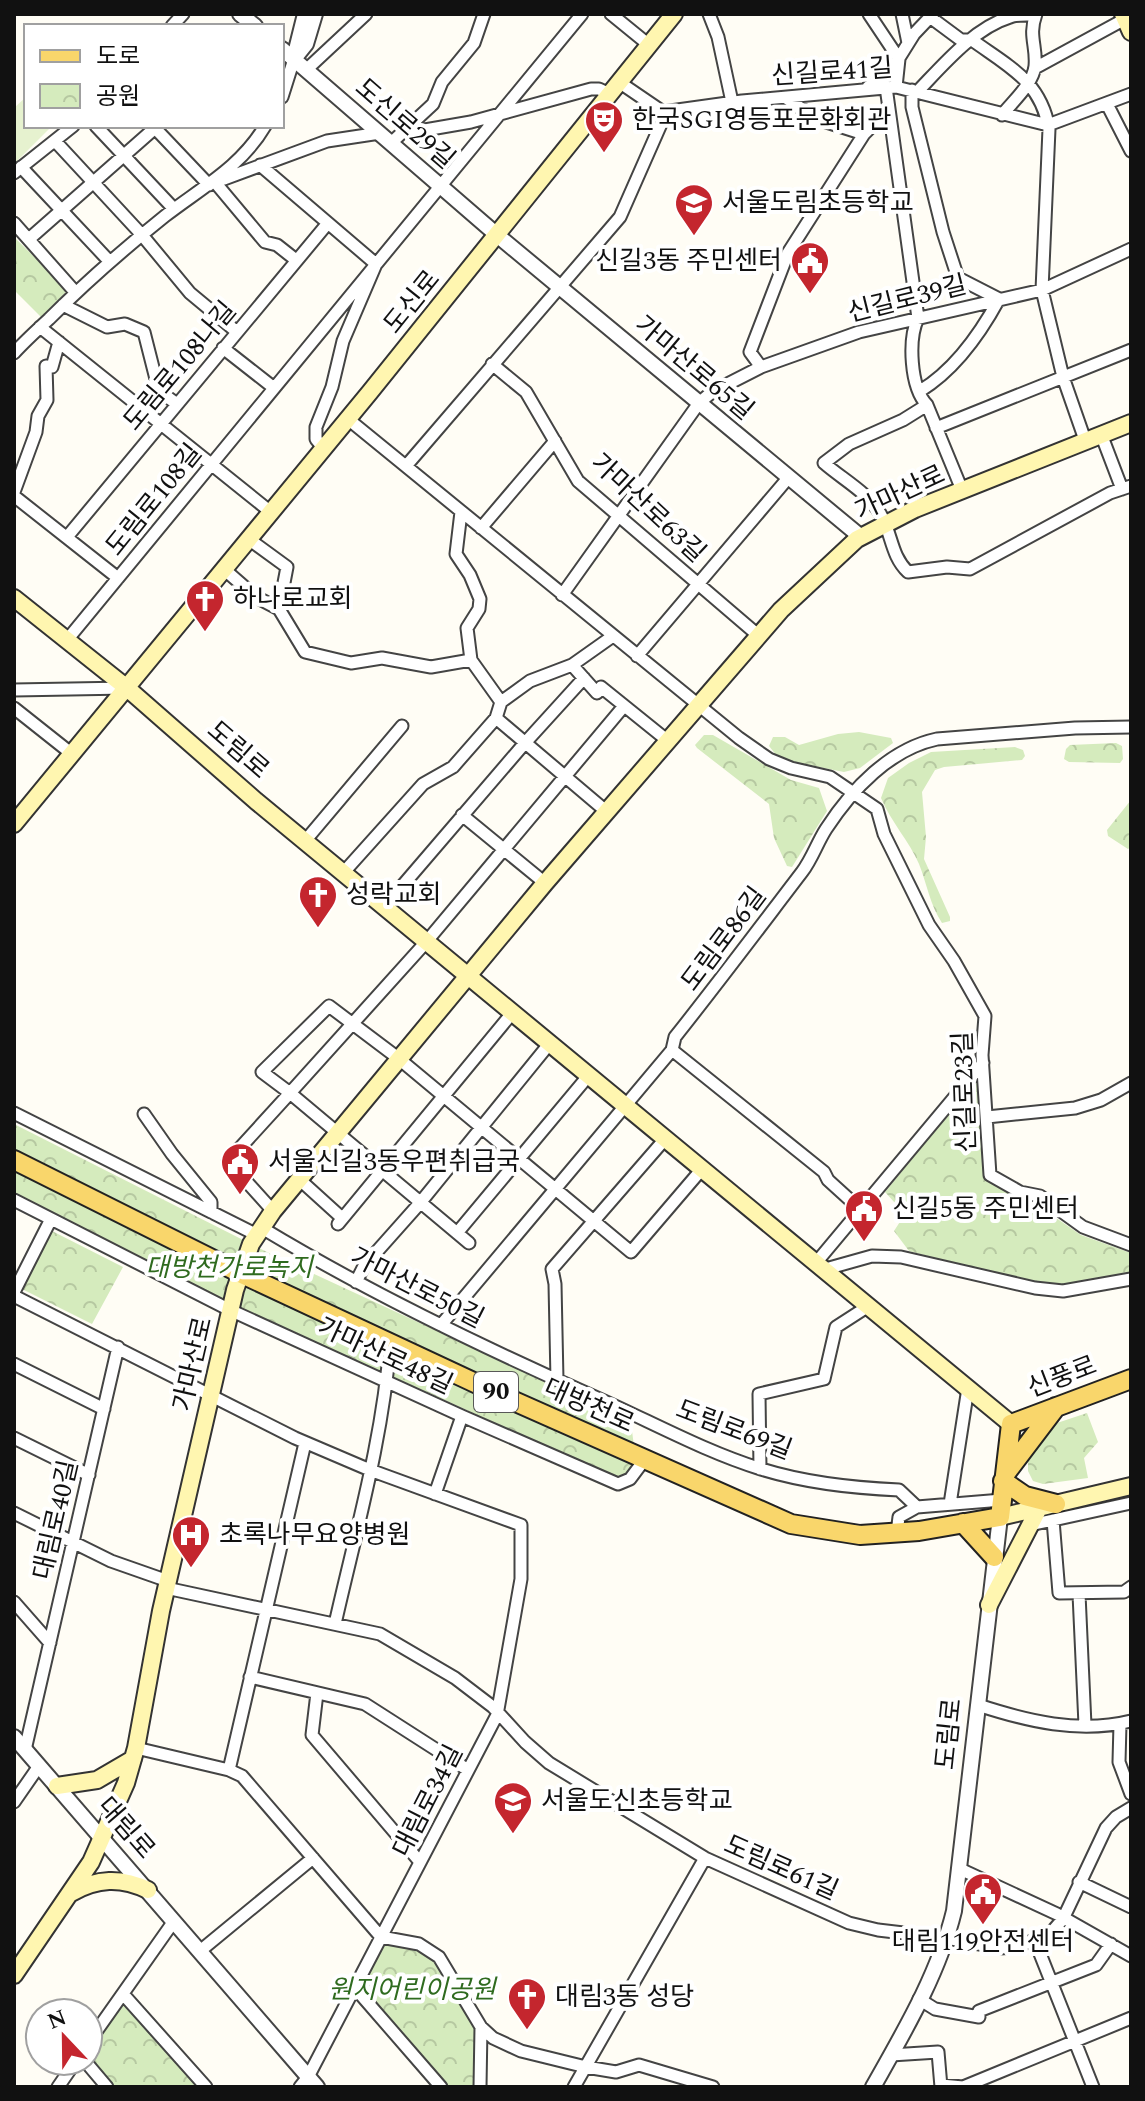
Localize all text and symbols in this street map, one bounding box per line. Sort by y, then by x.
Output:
legend [24,24,284,128]
text: 도로 [96,39,140,75]
street label: 신길로41길 [770,48,894,96]
street label: 도신로29길 [346,69,464,179]
text: 공원 [96,79,140,115]
theatre icon: 한국SGI영등포문화회관 [583,99,625,154]
place label: 한국SGI영등포문화회관 [632,100,891,140]
school or university icon: 서울도림초등학교 [673,182,715,237]
place label: 서울도림초등학교 [722,183,913,223]
public building icon: 신길3동 주민센터 [789,240,831,295]
place label: 신길3동 주민센터 [595,241,782,281]
street label: 도신로 [374,262,450,342]
street label: 신길로39길 [843,265,971,333]
street label: 도림로108나길 [114,292,246,440]
street label: 가마산로65길 [625,306,763,430]
street label: 도림로108길 [96,435,212,565]
street label: 가마산로63길 [581,444,715,572]
street label: 가마산로 [848,455,952,531]
church icon: 하나로교회 [184,578,226,633]
place label: 하나로교회 [233,579,353,619]
street label: 도림로 [198,711,278,789]
church icon: 성락교회 [297,874,339,929]
place label: 성락교회 [346,875,442,915]
street label: 도림로86길 [671,878,777,1000]
street label: 신길로23길 [943,1030,987,1154]
public building icon: 서울신길3동우편취급국 [219,1141,261,1196]
place label: 서울신길3동우편취급국 [268,1142,520,1182]
public building icon: 신길5동 주민센터 [843,1188,885,1243]
place label: 신길5동 주민센터 [892,1189,1079,1229]
street label: 가마산로50길 [343,1237,491,1339]
park label: 대방천가로녹지 [145,1248,315,1288]
street label: 가마산로48길 [311,1307,459,1405]
street label: 가마산로 [163,1313,223,1415]
street label: 신풍로 [1021,1345,1103,1409]
street label: 대방천로 [537,1368,641,1444]
road number: 90 [474,1372,518,1412]
street label: 도림로69길 [670,1390,798,1470]
street label: 대림로40길 [23,1456,89,1584]
hospital icon: 초록나무요양병원 [170,1514,212,1569]
place label: 초록나무요양병원 [219,1515,410,1555]
street label: 도림로 [925,1696,973,1772]
street label: 대림로34길 [383,1738,473,1864]
school or university icon: 서울도신초등학교 [492,1780,534,1835]
place label: 서울도신초등학교 [541,1781,732,1821]
street label: 대림로 [87,1788,165,1868]
street label: 도림로61길 [717,1825,845,1911]
public building icon: 대림119안전센터 [962,1871,1004,1926]
place label: 대림119안전센터 [892,1922,1074,1962]
park label: 원지어린이공원 [328,1970,498,2010]
church icon: 대림3동 성당 [506,1976,548,2031]
place label: 대림3동 성당 [555,1977,694,2017]
north arrow [24,1997,104,2077]
text: N [43,2001,72,2039]

